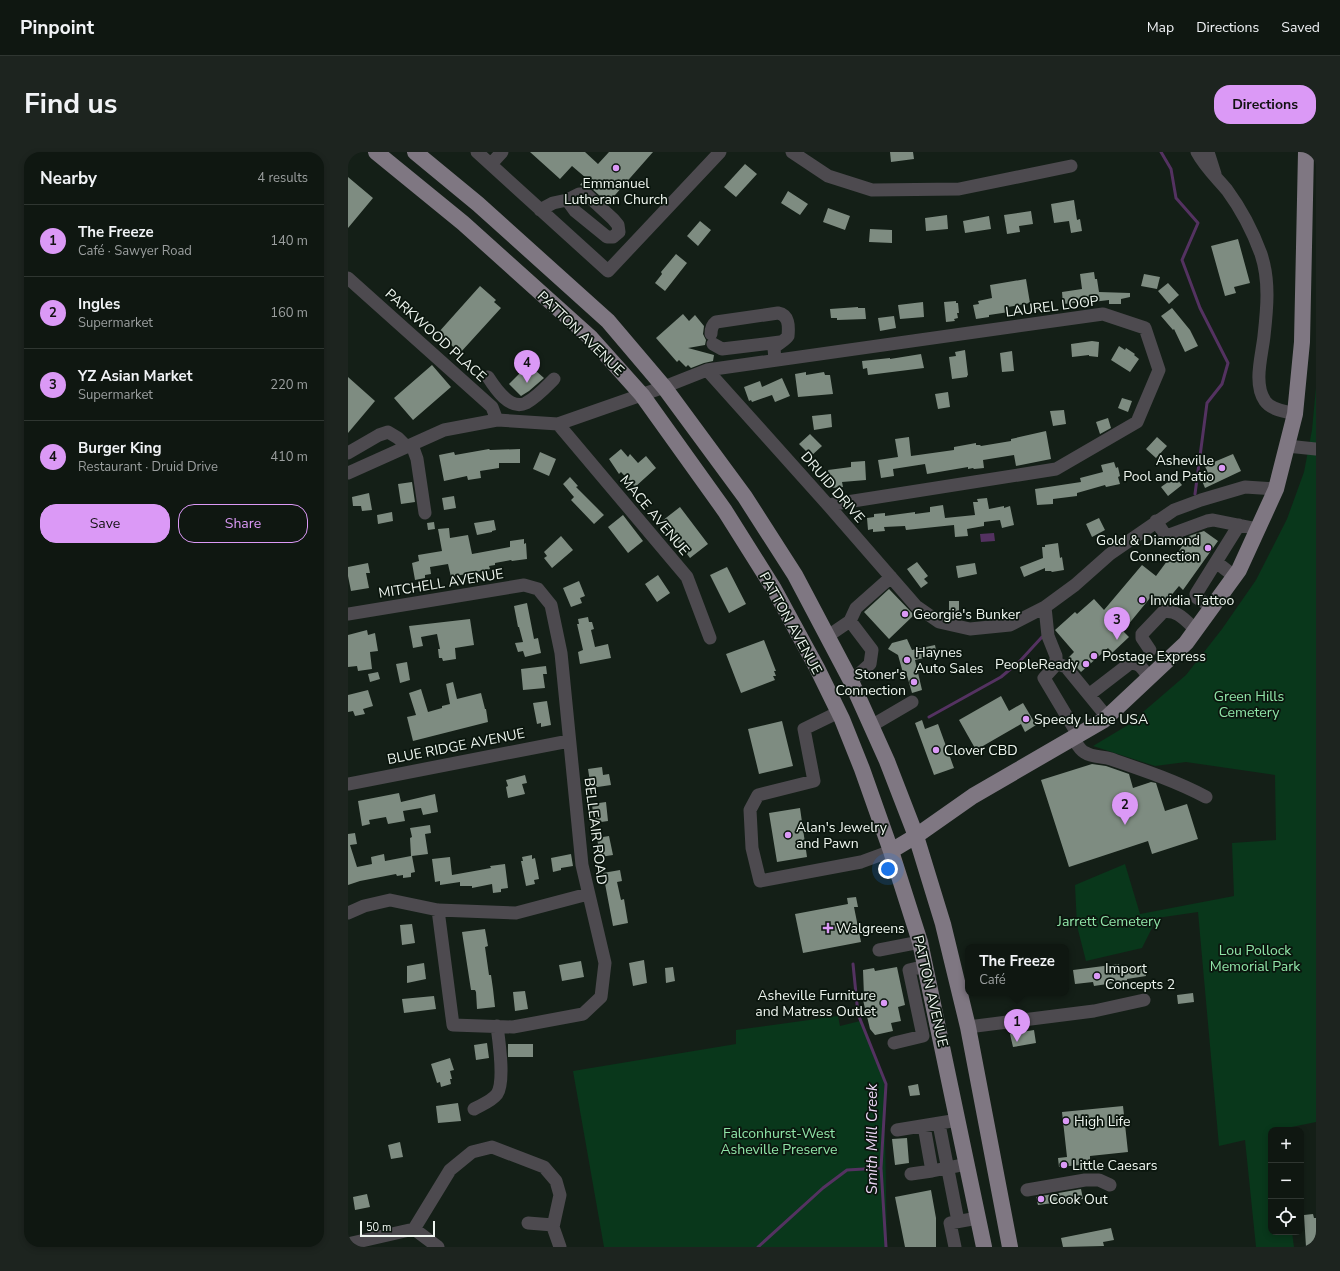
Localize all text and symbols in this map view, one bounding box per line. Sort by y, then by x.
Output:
text: Pinpoint [20,15,94,41]
text: Map [1147,18,1174,37]
text: Directions [1196,18,1259,37]
text: Saved [1281,18,1320,37]
text: Find us [24,85,118,123]
button: Directions [1214,85,1316,124]
marker: Emmanuel Lutheran Church [611,163,621,173]
text: Nearby [40,167,97,190]
text: 4 results [257,169,308,187]
place label: Emmanuel Lutheran Church [564,174,668,209]
text: The Freeze [78,222,154,242]
text: 1 [49,232,57,250]
text: 140 m [270,232,308,250]
text: Café · Sawyer Road [78,242,192,260]
street label: PARKWOOD PLACE [381,285,490,386]
street label: PATTON AVENUE [533,287,628,380]
street label: LAUREL LOOP [1004,291,1100,322]
text: Ingles [78,294,120,314]
text: 2 [49,304,57,322]
text: 160 m [270,304,308,322]
text: Supermarket [78,314,153,332]
pin: 4 [514,350,540,383]
text: YZ Asian Market [78,366,192,386]
text: 3 [49,376,57,394]
text: 220 m [270,376,308,394]
text: Supermarket [78,386,153,404]
text: Burger King [78,438,162,458]
text: 4 [49,448,57,466]
text: 410 m [270,448,308,466]
street label: DRUID DRIVE [796,448,869,527]
place label: Asheville Pool and Patio [1123,451,1214,486]
text: Restaurant · Druid Drive [78,458,218,476]
marker: Asheville Pool and Patio [1217,463,1227,473]
street label: MACE AVENUE [615,471,694,559]
button: Save [40,504,170,543]
button: Share [178,504,308,543]
place label: Gold & Diamond Connection [1096,531,1200,566]
marker: Gold & Diamond Connection [1203,543,1213,553]
street label: MITCHELL AVENUE [377,564,505,603]
street label: PATTON AVENUE [755,569,827,678]
place label: Invidia Tattoo [1150,591,1234,610]
marker: Invidia Tattoo [1137,595,1147,605]
place label: Georgie's Bunker [913,605,1020,624]
pin: 3 [1104,607,1130,640]
marker: Georgie's Bunker [900,609,910,619]
place label: Haynes Auto Sales [915,643,984,678]
place label: Postage Express [1102,647,1206,666]
marker: Postage Express [1089,651,1099,661]
marker: Haynes Auto Sales [902,655,912,665]
place label: PeopleReady [995,655,1079,674]
marker: PeopleReady [1081,659,1091,669]
place label: Stoner's Connection [836,665,906,700]
marker: Stoner's Connection [909,677,919,687]
park label: Green Hills Cemetery [1214,687,1284,722]
place label: Speedy Lube USA [1034,710,1148,729]
marker: Speedy Lube USA [1021,714,1031,724]
street label: BLUE RIDGE AVENUE [386,724,527,769]
place label: Clover CBD [944,741,1018,760]
marker: Clover CBD [931,745,941,755]
street label: BELLEAIR ROAD [579,776,612,886]
pin: 2 [1112,792,1138,825]
place label: Alan's Jewelry and Pawn [796,818,888,853]
marker: Alan's Jewelry and Pawn [783,830,793,840]
your location [878,859,898,879]
park label: Jarrett Cemetery [1056,912,1161,931]
place label: Walgreens [836,919,905,938]
marker: Walgreens [823,923,833,933]
street label: PATTON AVENUE [908,933,953,1049]
park label: Lou Pollock Memorial Park [1210,941,1301,976]
popup [965,944,1069,996]
text: The Freeze [979,951,1055,971]
place label: Import Concepts 2 [1105,959,1175,994]
text: Café [979,971,1006,989]
marker: Import Concepts 2 [1092,971,1102,981]
place label: Asheville Furniture and Matress Outlet [755,986,876,1021]
marker: Asheville Furniture and Matress Outlet [879,998,889,1008]
pin: 1 [1004,1009,1030,1042]
water label: Smith Mill Creek [862,1083,882,1195]
place label: High Life [1074,1112,1130,1131]
marker: High Life [1061,1116,1071,1126]
park label: Falconhurst-West Asheville Preserve [720,1124,838,1159]
map controls [1268,1127,1304,1235]
button: + [1268,1127,1304,1163]
place label: Little Caesars [1072,1156,1158,1175]
marker: Little Caesars [1059,1160,1069,1170]
button: − [1268,1163,1304,1199]
place label: Cook Out [1049,1190,1108,1209]
marker: Cook Out [1036,1194,1046,1204]
button: locate [1268,1199,1304,1235]
scale bar [360,1219,435,1238]
text: 50 m [366,1220,391,1235]

